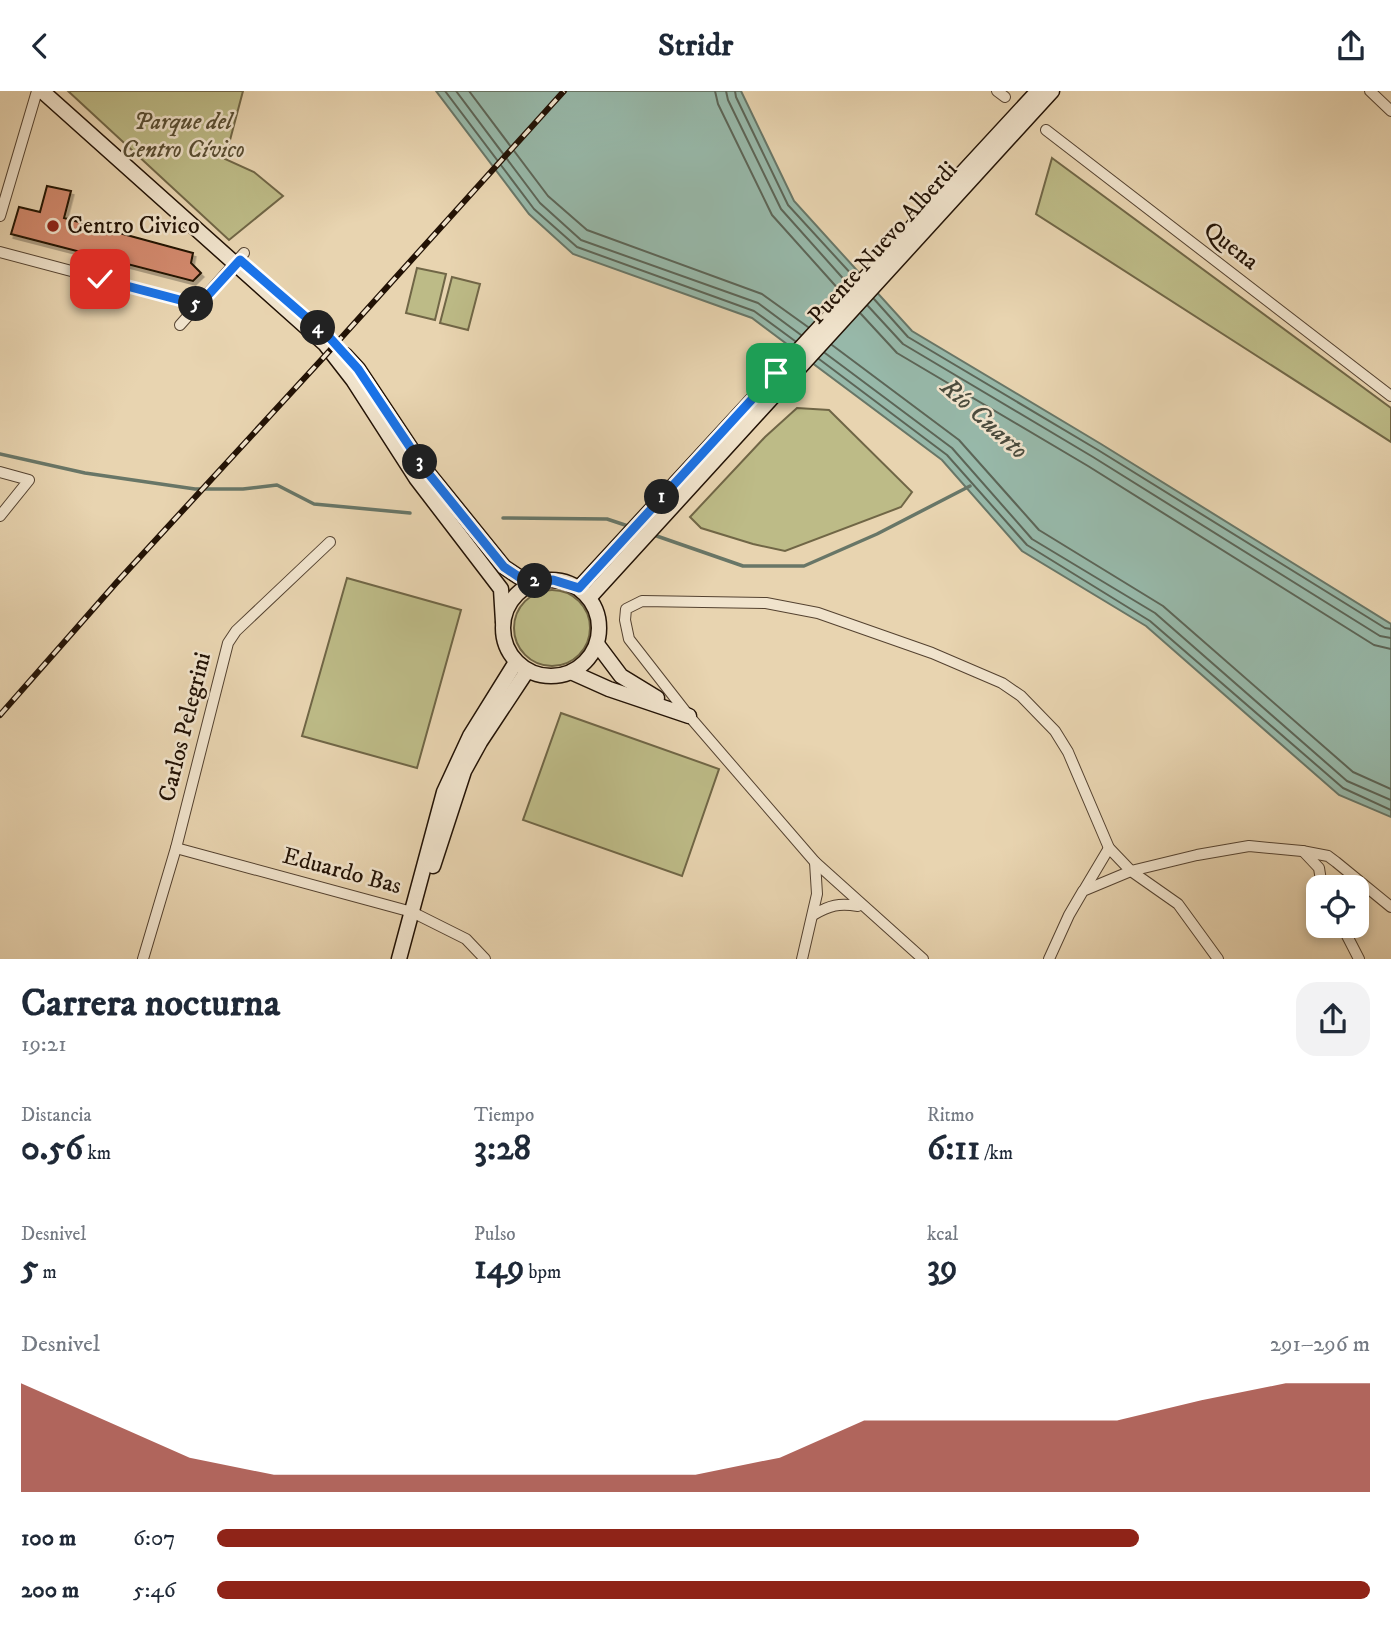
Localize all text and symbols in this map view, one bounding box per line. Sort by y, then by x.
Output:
text: Stridr [658,26,733,66]
icon: back [21,27,59,65]
icon: share [1332,27,1370,65]
park label: Parque del Centro Cívico [121,107,245,165]
street label: Puente Nuevo Alberdi [802,155,964,331]
place label: Centro Civico [67,211,200,241]
street label: Quena [1197,215,1265,277]
marker: Centro Civico [45,218,61,234]
pin [70,249,130,309]
icon: check [81,260,119,298]
pin: 5 [178,287,214,321]
text: 5 [191,292,200,315]
pin: 4 [300,310,336,345]
text: 4 [312,316,323,339]
pin [746,343,806,403]
icon: arrive [757,354,795,392]
water label: Río Cuarto [933,370,1035,467]
pin: 3 [402,445,438,479]
text: 3 [416,450,423,473]
pin: 1 [644,479,680,515]
text: 1 [658,485,665,508]
pin: 2 [518,563,552,599]
text: 2 [530,569,539,592]
street label: Carlos Pelegrini [152,649,218,805]
street label: Eduardo Bas [279,841,405,901]
map controls [1306,875,1369,938]
button: locate [1306,875,1369,938]
text: Carrera nocturna [21,980,280,1028]
button: share [1296,982,1370,1056]
text: 19:21 [21,1030,67,1059]
text: Distancia [21,1104,92,1127]
text: Tiempo [474,1104,534,1127]
text: Ritmo [927,1104,974,1127]
text: 0.56 [21,1127,83,1171]
text: 3:28 [474,1127,531,1171]
text: 6:11 [927,1127,980,1171]
text: km [83,1142,111,1165]
text: /km [980,1142,1013,1165]
text: Desnivel [21,1223,86,1246]
text: Pulso [474,1223,516,1246]
text: kcal [927,1223,958,1246]
text: 5 [21,1246,38,1290]
text: 149 [474,1246,524,1290]
text: 39 [927,1246,958,1290]
text: m [38,1261,57,1284]
text: bpm [524,1261,561,1284]
text: Desnivel [21,1330,100,1359]
text: 291–296 m [1270,1330,1370,1359]
text: 100 m [21,1524,76,1553]
text: 6:07 [133,1524,175,1553]
text: 200 m [21,1576,79,1605]
text: 5:46 [133,1576,176,1605]

